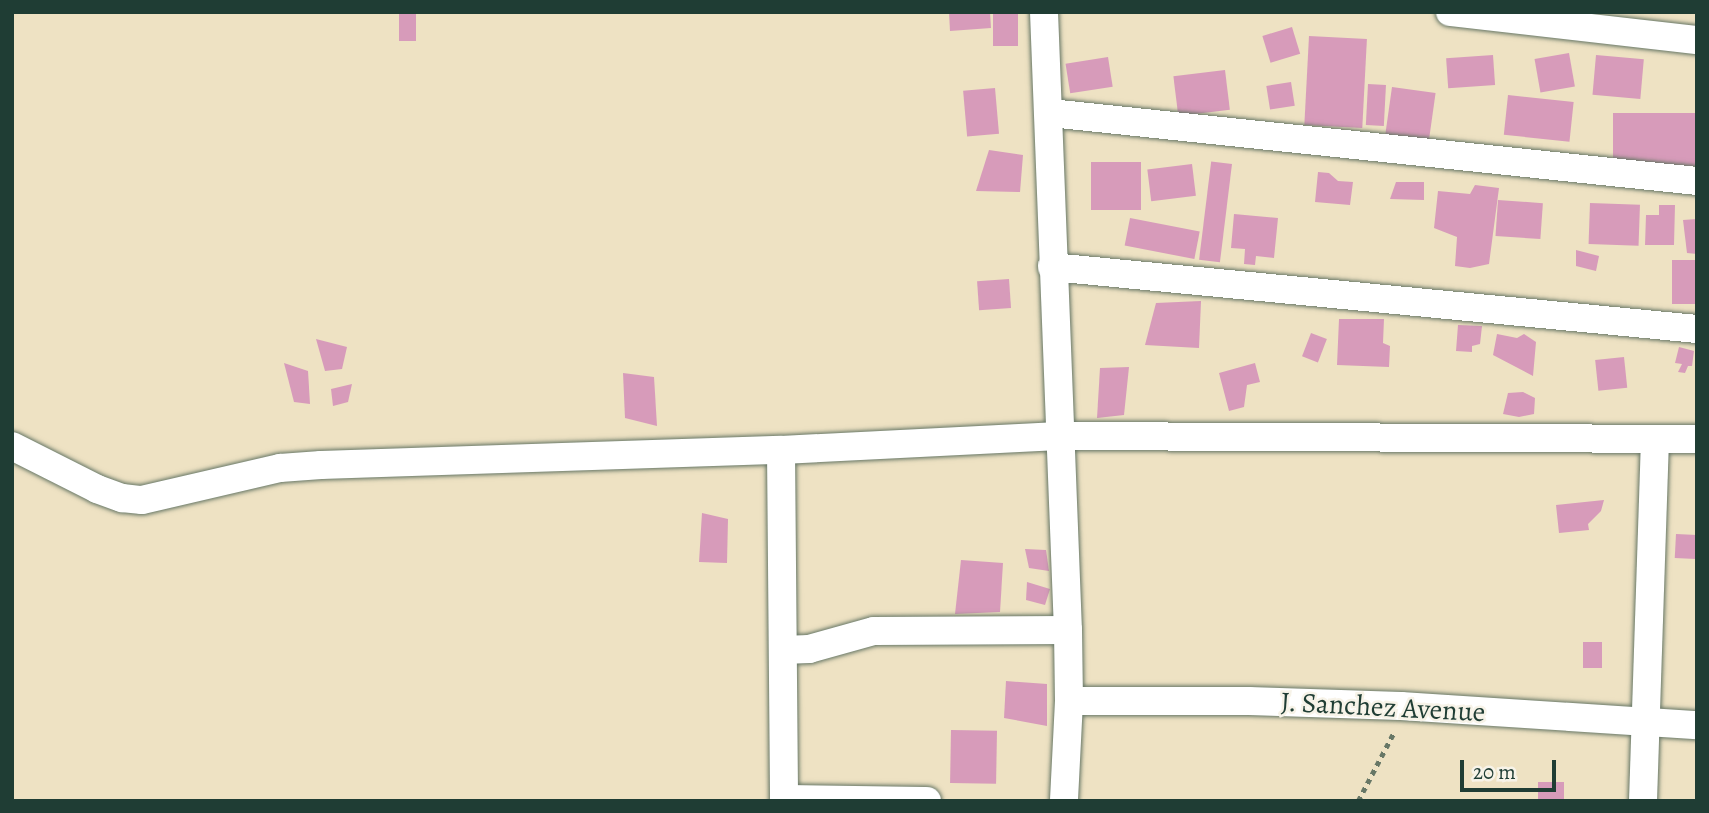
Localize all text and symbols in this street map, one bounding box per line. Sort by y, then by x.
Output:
street label: J. Sanchez Avenue [1280,685,1486,729]
scale bar [1464,746,1560,790]
text: 20 m [1473,758,1516,786]

